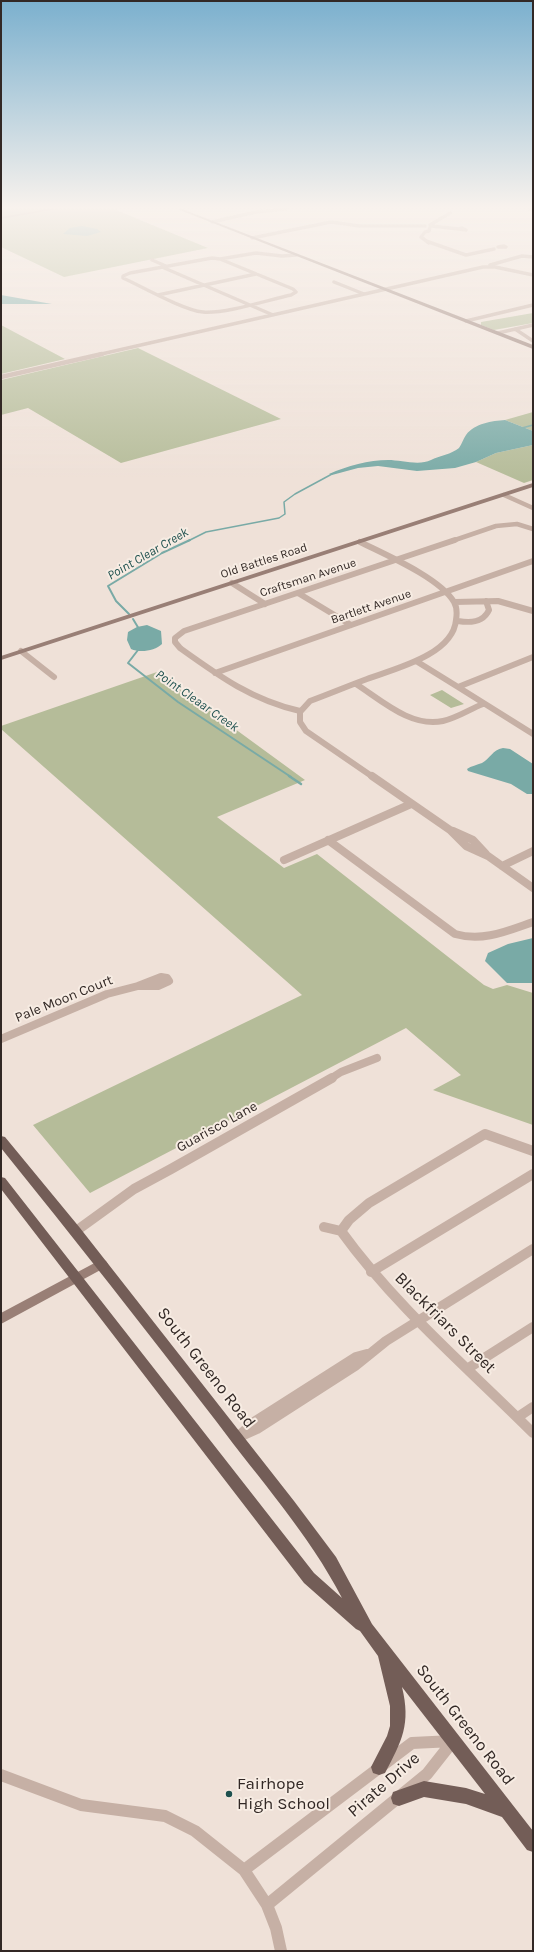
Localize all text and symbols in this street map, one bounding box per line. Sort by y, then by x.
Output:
water label: Point Clear Creek [105,524,191,584]
street label: Old Battles Road [219,540,309,582]
street label: Craftsman Avenue [258,556,358,600]
street label: Bartlett Avenue [329,587,413,627]
water label: Point Cleaar Creek [153,667,241,735]
street label: Pale Moon Court [13,972,115,1026]
street label: Guarisco Lane [174,1098,260,1156]
street label: Blackfriars Street [390,1268,500,1378]
street label: South Greeno Road [152,1303,260,1433]
street label: South Greeno Road [411,1660,519,1790]
street label: Pirate Drive [344,1748,424,1822]
place label: Fairhope High School [237,1774,330,1814]
marker: Fairhope High School [224,1789,234,1799]

